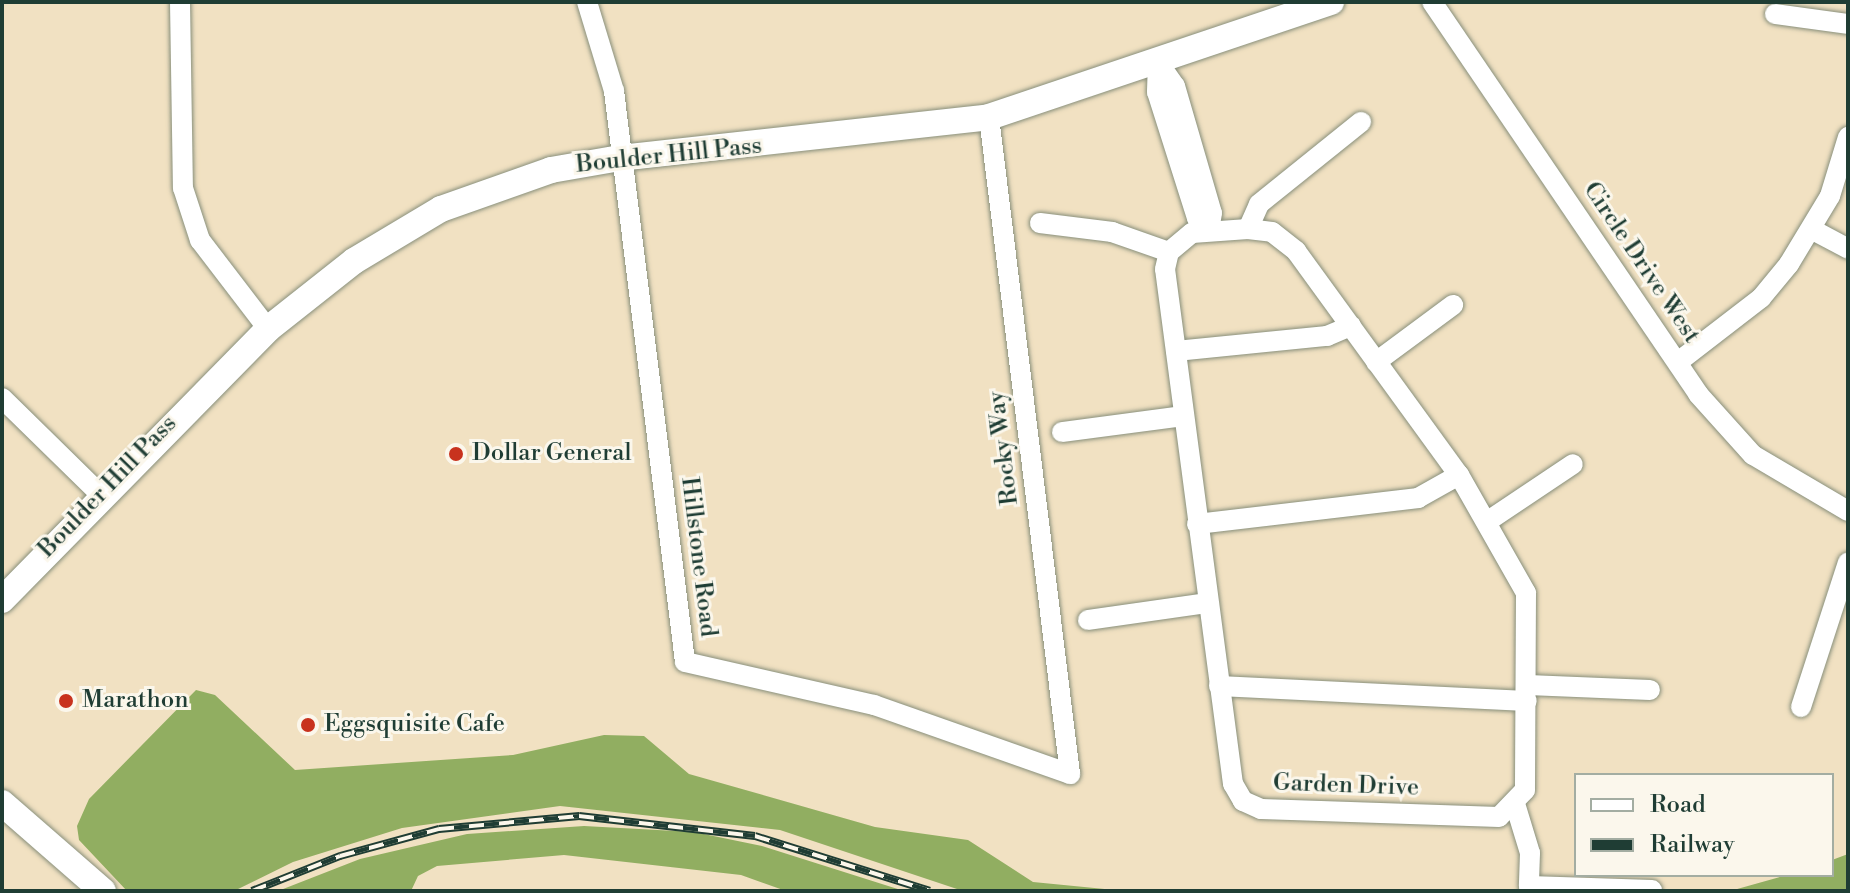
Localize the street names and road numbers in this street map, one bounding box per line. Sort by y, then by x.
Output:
street label: Boulder Hill Pass [575,132,763,180]
street label: Circle Drive West [1576,177,1706,349]
street label: Rocky Way [983,389,1025,507]
street label: Boulder Hill Pass [33,410,183,564]
street label: Hillstone Road [674,475,722,639]
street label: Garden Drive [1272,769,1420,803]

